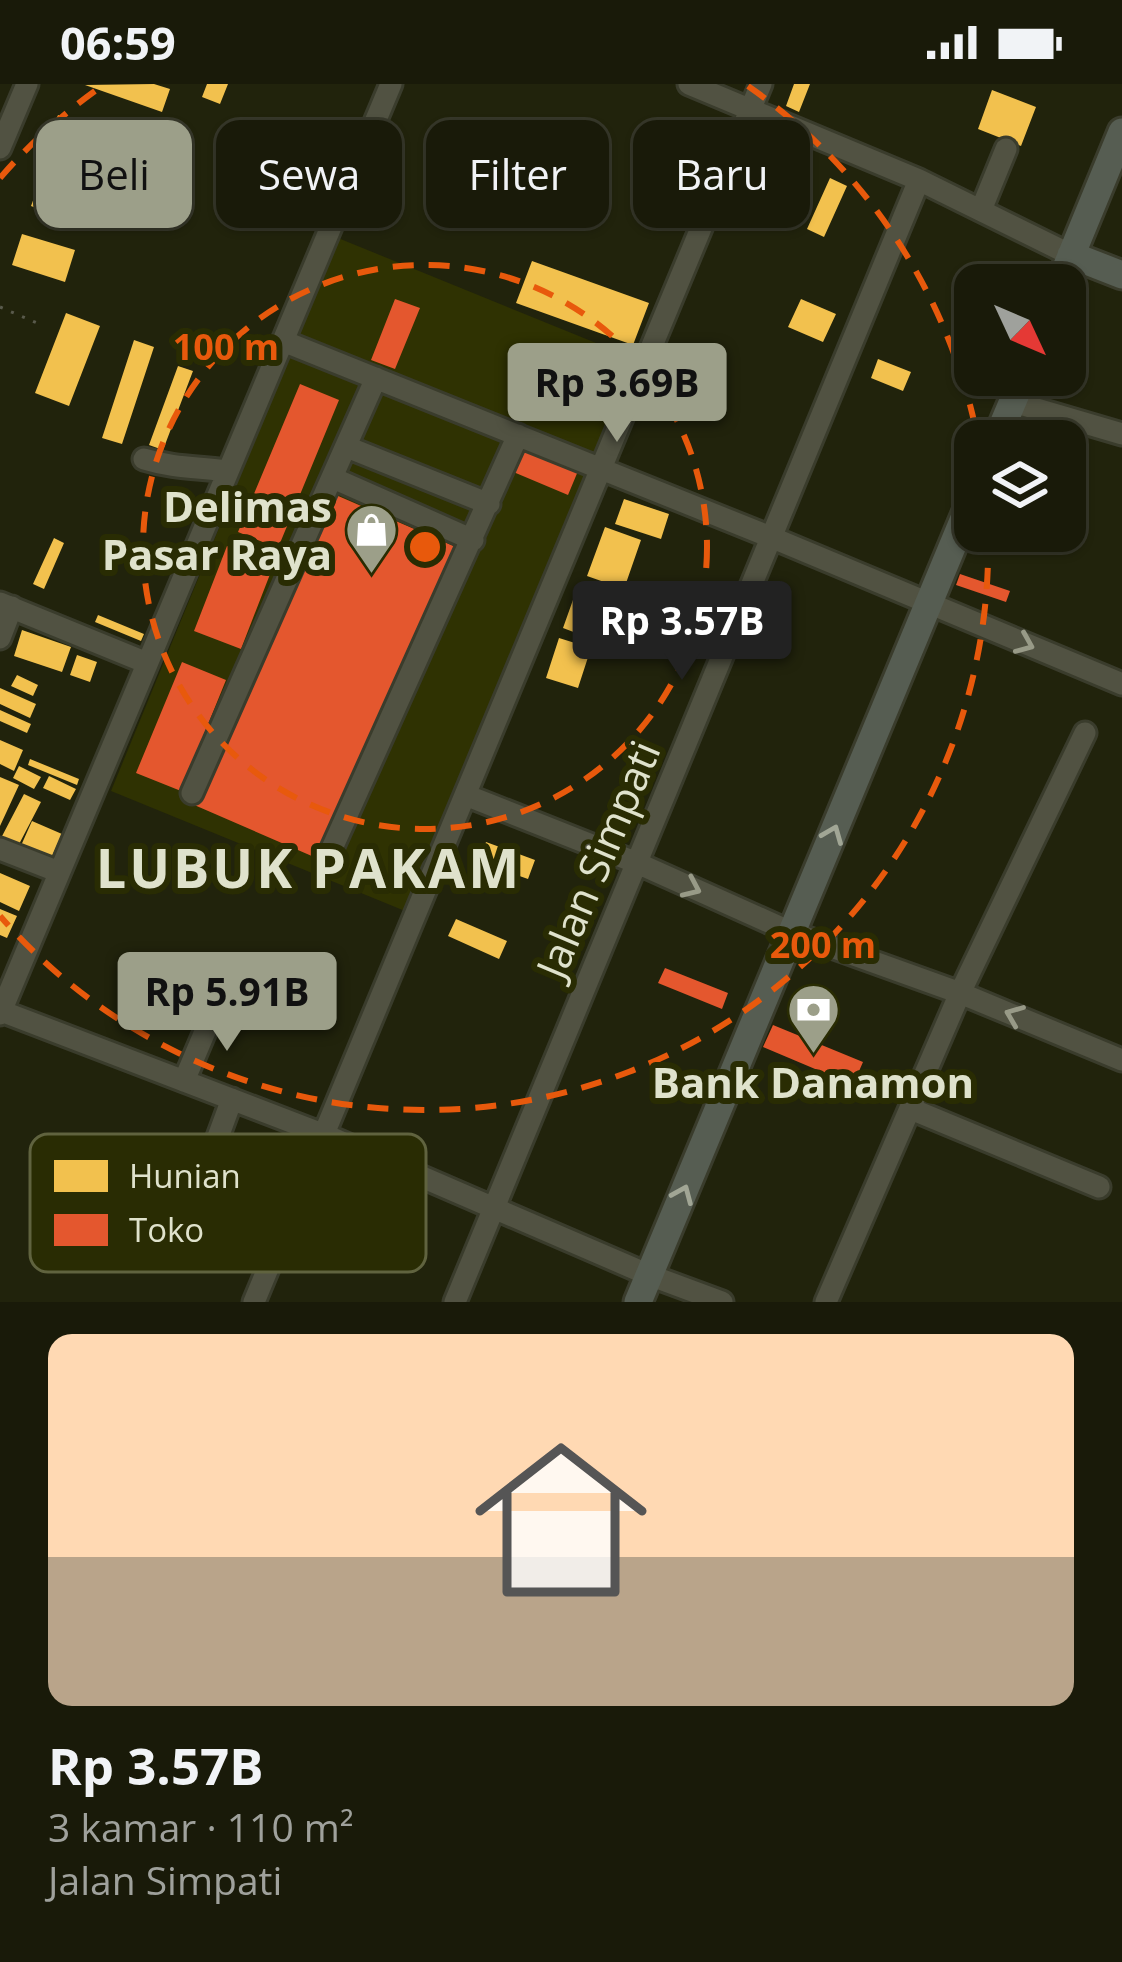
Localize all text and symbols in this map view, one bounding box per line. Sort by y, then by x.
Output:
text: 06:59 [60,12,176,73]
chip: Beli [36,120,192,228]
chip: Sewa [216,120,402,228]
chip: Filter [426,120,609,228]
chip: Baru [633,120,810,228]
north arrow [954,264,1086,396]
map controls [954,264,1086,552]
text: 100 m [173,322,279,371]
pin: Rp 3.69B [493,343,741,445]
text: Rp 3.69B [535,355,699,408]
button: layers [954,420,1086,552]
place label: Delimas Pasar Raya [102,477,332,582]
shop icon: Delimas Pasar Raya [343,501,399,575]
centre of rings [404,526,446,568]
pin: Rp 3.57B [558,581,806,683]
text: Rp 3.57B [600,593,764,646]
one-way arrow [1014,630,1035,654]
street label: Jalan Simpati [520,732,673,990]
one-way arrow [819,825,843,846]
district label: LUBUK PAKAM [96,830,522,904]
one-way arrow [680,874,702,898]
text: 200 m [770,920,876,969]
pin: Rp 5.91B [103,952,351,1054]
text: Rp 5.91B [145,964,309,1017]
bank icon: Bank Danamon [785,981,841,1055]
one-way arrow [1004,1005,1025,1029]
place label: Bank Danamon [652,1053,974,1110]
legend [30,1134,426,1272]
text: Hunian [129,1153,241,1198]
one-way arrow [669,1185,693,1206]
text: Toko [129,1207,204,1252]
icon: home [453,1412,669,1628]
text: Rp 3.57B [48,1730,263,1800]
text: 3 kamar · 110 m² [48,1800,354,1853]
text: Jalan Simpati [48,1853,282,1906]

